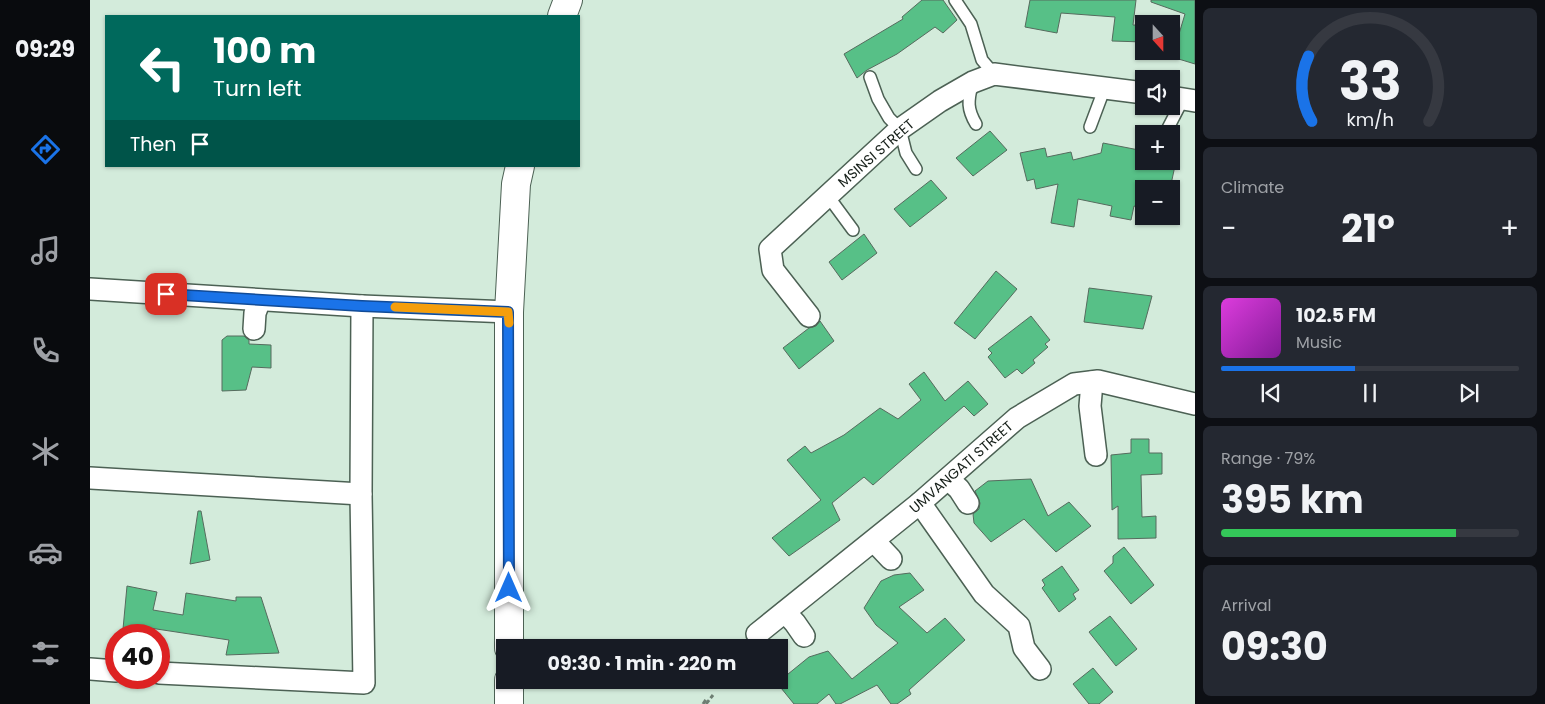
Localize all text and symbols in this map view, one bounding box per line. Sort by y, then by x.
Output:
north arrow [1135,15,1180,60]
map controls [1135,15,1180,225]
text: 100 m [213,26,316,75]
text: 09:29 [15,34,75,65]
icon: left [130,35,195,100]
text: 33 [1339,45,1401,118]
button: sound [1135,70,1180,115]
text: Turn left [213,73,301,104]
text: km/h [1346,107,1394,132]
street label: MSINSI STREET [834,114,919,192]
button: + [1135,125,1180,170]
icon: arrive [186,130,214,158]
text: Then [130,131,176,158]
icon: directions [28,132,63,167]
text: Climate [1221,176,1284,199]
button: − [1135,180,1180,225]
text: 21° [1341,202,1395,255]
text: − [1221,209,1236,248]
text: + [1500,209,1519,248]
icon: music [28,233,63,268]
pin [145,273,187,315]
icon: arrive [152,280,180,308]
text: 102.5 FM [1296,302,1376,329]
text: Music [1296,331,1342,354]
icon: phone [28,333,63,368]
icon: previous [1257,379,1285,407]
icon: pause [1356,379,1384,407]
icon: next [1455,379,1483,407]
street label: UMVANGATI STREET [905,416,1018,518]
icon: climate [28,434,63,469]
text: Range · 79% [1221,447,1315,470]
text: 395 km [1221,473,1364,526]
icon: car [28,535,63,570]
position arrow [482,561,534,613]
text: Arrival [1221,594,1271,617]
text: 09:30 [1221,620,1328,673]
speed limit sign: 40 [105,624,170,689]
icon: filters [28,636,63,671]
text: 09:30 · 1 min · 220 m [548,650,736,677]

